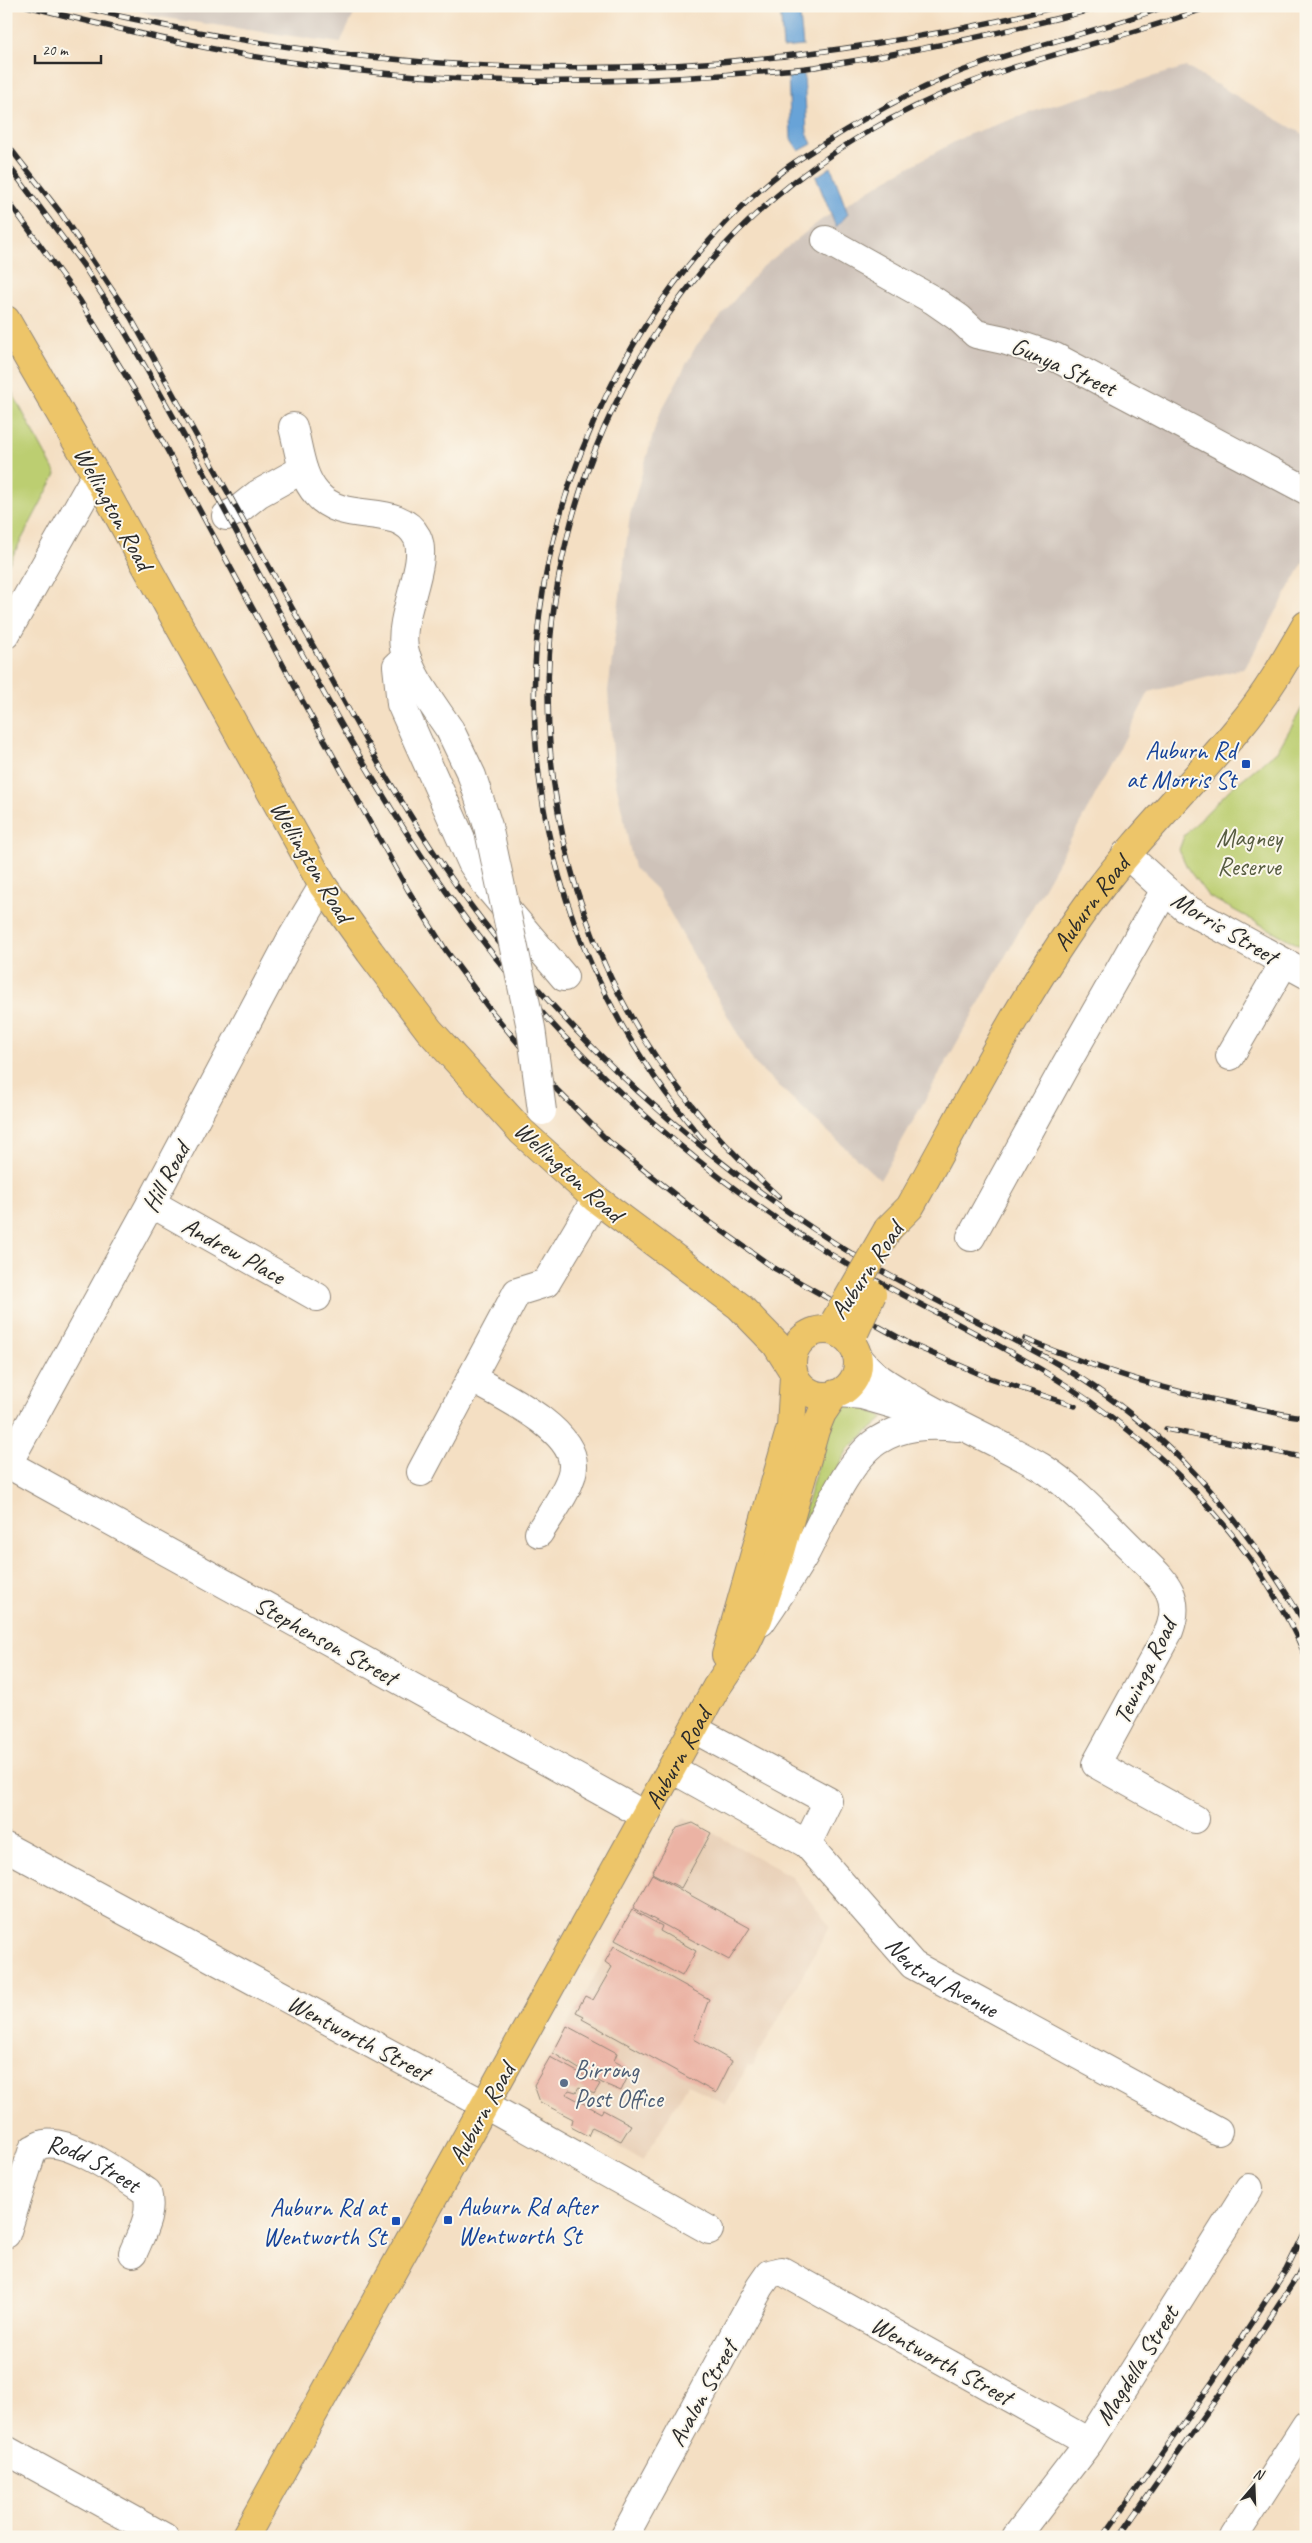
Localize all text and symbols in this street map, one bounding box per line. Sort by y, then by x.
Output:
scale bar [35,32,101,64]
text: 20 m [42,41,69,60]
street label: Gunya Street [1006,330,1123,405]
street label: Wellington Road [66,441,162,579]
place label: Auburn Rd at Morris St [1126,735,1240,796]
marker: Auburn Rd at Morris St [1240,758,1252,770]
street label: Wellington Road [262,795,362,932]
park label: Magney Reserve [1216,822,1284,883]
street label: Auburn Road [1046,846,1139,957]
street label: Morris Street [1165,884,1287,974]
street label: Wellington Road [507,1114,633,1232]
street label: Hill Road [134,1134,199,1218]
street label: Andrew Place [176,1210,292,1293]
street label: Auburn Road [823,1212,913,1325]
street label: Stephenson Street [249,1589,406,1695]
street label: Tewinga Road [1106,1610,1186,1729]
street label: Auburn Road [637,1699,721,1814]
street label: Neutral Avenue [878,1930,1005,2026]
street label: Wentworth Street [282,1987,439,2091]
street label: Auburn Road [441,2054,525,2170]
place label: Birrong Post Office [574,2054,665,2115]
marker: Birrong Post Office [558,2077,570,2089]
street label: Rodd Street [45,2128,149,2202]
place label: Auburn Rd after Wentworth St [458,2191,599,2252]
place label: Auburn Rd at Wentworth St [263,2192,389,2253]
marker: Auburn Rd after Wentworth St [442,2214,454,2226]
marker: Auburn Rd at Wentworth St [390,2215,402,2227]
street label: Magdella Street [1088,2298,1187,2431]
street label: Wentworth Street [865,2309,1021,2415]
street label: Avalon Street [661,2332,747,2452]
north arrow [1230,2460,1280,2510]
text: N [1251,2465,1267,2484]

